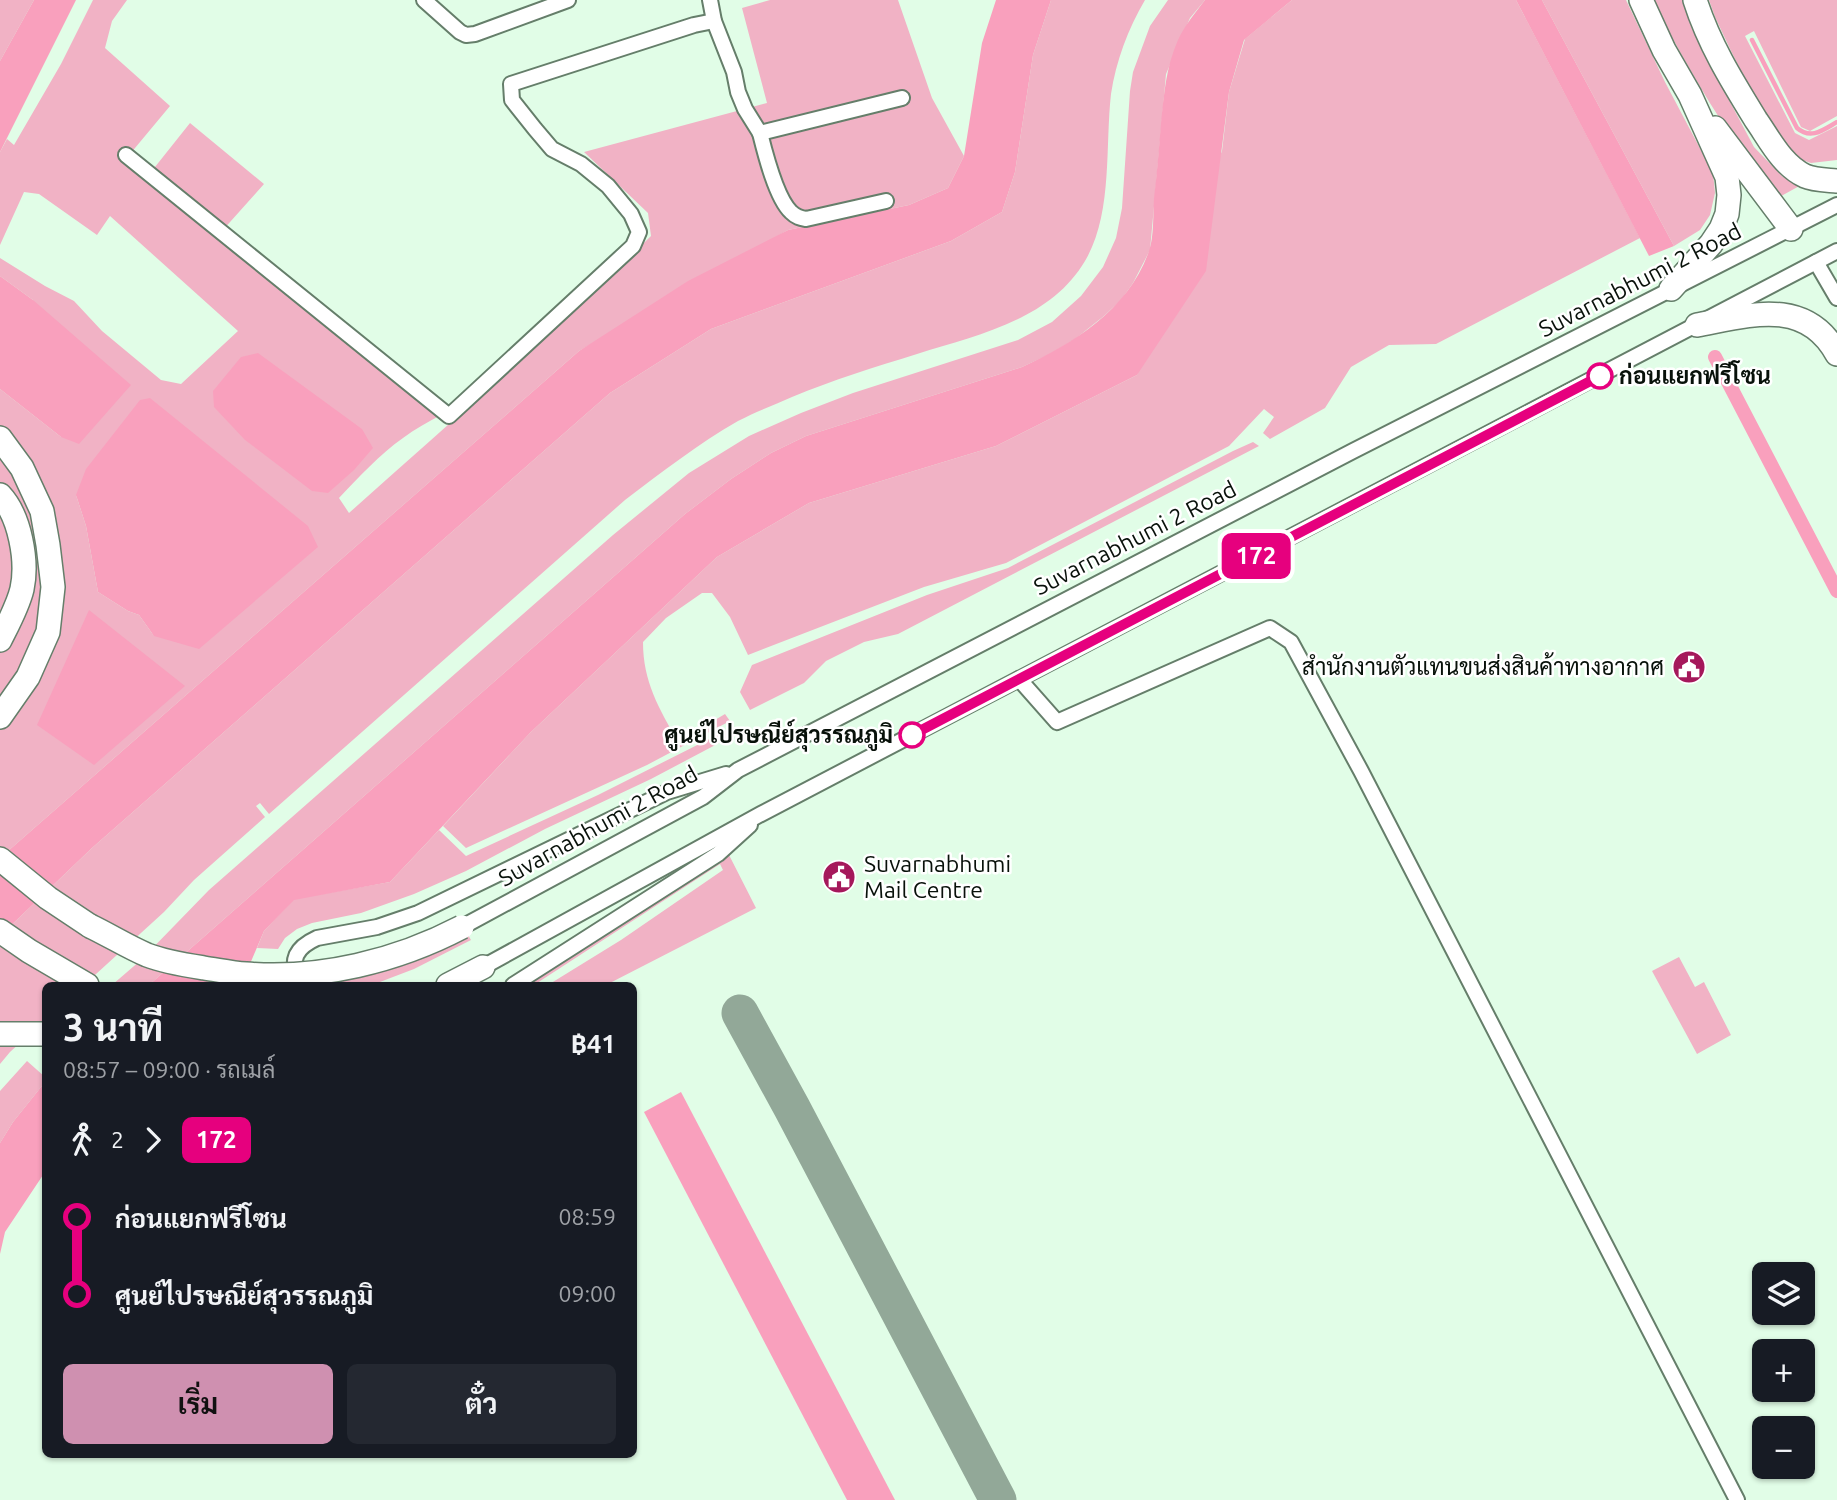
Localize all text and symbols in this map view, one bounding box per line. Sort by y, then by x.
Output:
street label: Suvarnabhumi 2 Road [1535,218,1745,341]
place label: ก่อนแยกฟรีโซน [1619,360,1771,388]
marker: ก่อนแยกฟรีโซน [1587,363,1613,389]
street label: Suvarnabhumi 2 Road [1030,476,1240,599]
line badge: 172 [1216,533,1296,579]
text: 172 [1236,542,1276,569]
public building icon: สำนักงานตัวแทนขนส่งสินค้าทางอากาศ [1670,648,1708,686]
place label: สำนักงานตัวแทนขนส่งสินค้าทางอากาศ [1302,652,1664,679]
place label: ศูนย์ไปรษณีย์สุวรรณภูมิ [664,719,893,752]
marker: ศูนย์ไปรษณีย์สุวรรณภูมิ [899,722,925,748]
street label: Suvarnabhumi 2 Road [494,760,702,891]
place label: Suvarnabhumi Mail Centre [864,851,1011,902]
public building icon: Suvarnabhumi Mail Centre [820,858,858,896]
text: 3 นาที [63,1006,163,1048]
text: ฿41 [571,1029,616,1058]
text: 08:57 – 09:00 · รถเมล์ [63,1057,275,1082]
icon: walk [63,1121,101,1159]
icon: forward [134,1121,172,1159]
text: 172 [196,1126,237,1153]
text: 2 [111,1127,124,1152]
text: ก่อนแยกฟรีโซน [115,1204,287,1233]
text: 08:59 [558,1204,616,1229]
map controls [1752,1262,1815,1479]
button: layers [1752,1262,1815,1325]
text: ศูนย์ไปรษณีย์สุวรรณภูมิ [115,1281,373,1310]
text: 09:00 [558,1281,616,1306]
button: + [1752,1339,1815,1402]
button: เริ่ม [63,1364,333,1444]
button: ตั๋ว [347,1364,616,1444]
button: − [1752,1416,1815,1479]

